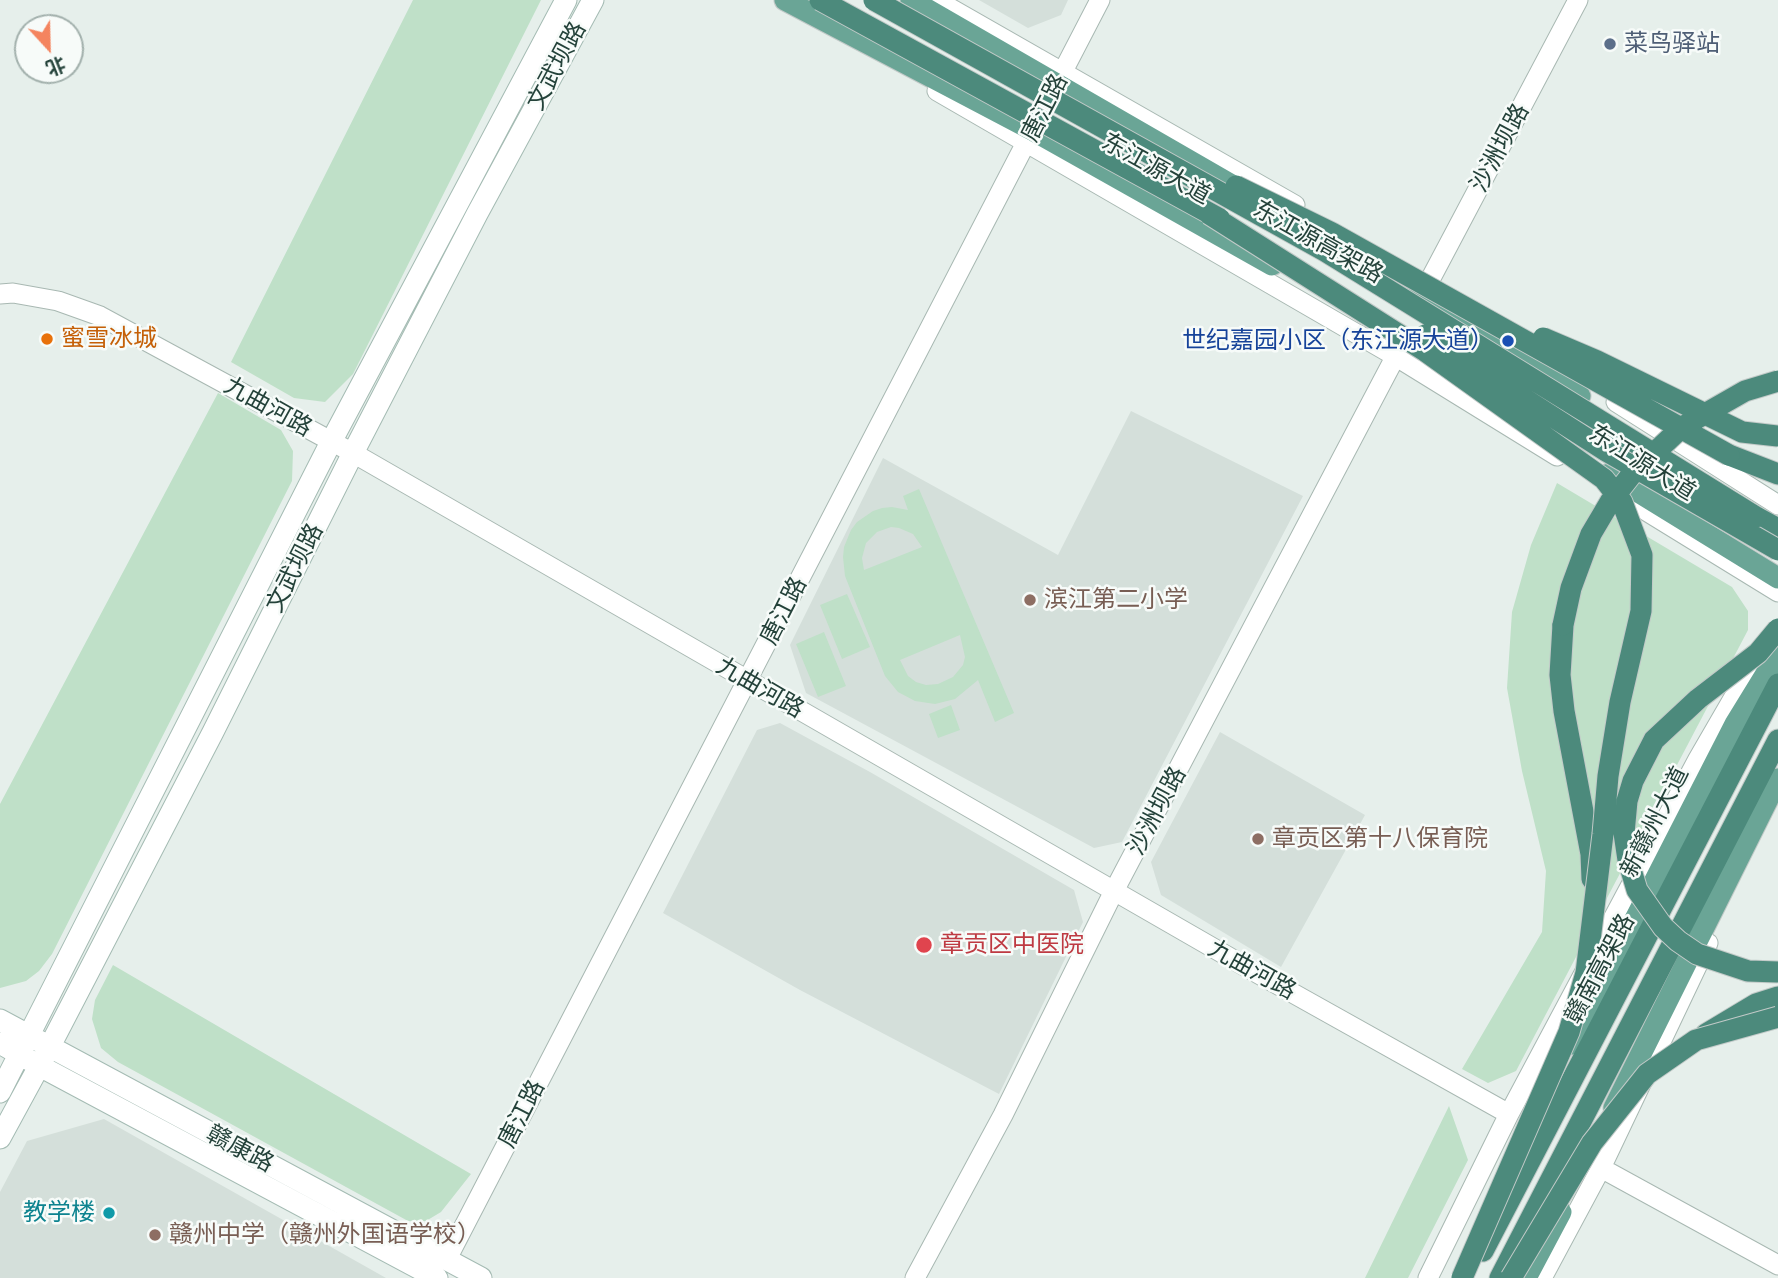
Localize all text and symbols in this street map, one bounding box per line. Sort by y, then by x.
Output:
north arrow [14,14,84,84]
street label: 文武坝路 [522,17,592,115]
place label: 菜鸟驿站 [1624,30,1720,58]
marker: 菜鸟驿站 [1602,36,1618,52]
text: 北 [43,52,69,81]
street label: 唐江路 [1016,69,1074,147]
street label: 沙洲坝路 [1465,99,1535,197]
street label: 东江源大道 [1097,127,1215,211]
street label: 东江源高架路 [1248,194,1388,290]
place label: 蜜雪冰城 [61,325,157,353]
place label: 世纪嘉园小区（东江源大道） [1182,327,1494,355]
marker: 蜜雪冰城 [39,331,55,347]
marker: 世纪嘉园小区（东江源大道） [1500,333,1516,349]
street label: 九曲河路 [219,371,317,443]
street label: 东江源大道 [1583,419,1701,507]
street label: 文武坝路 [260,519,330,617]
street label: 唐江路 [755,572,813,650]
place label: 滨江第二小学 [1044,586,1188,614]
marker: 滨江第二小学 [1022,592,1038,608]
street label: 九曲河路 [711,652,809,724]
street label: 沙洲坝路 [1122,762,1192,860]
street label: 新赣州大道 [1615,762,1695,882]
place label: 章贡区第十八保育院 [1272,825,1488,853]
marker: 章贡区第十八保育院 [1250,831,1266,847]
street label: 赣南高架路 [1559,909,1641,1029]
place label: 章贡区中医院 [940,931,1084,959]
street label: 九曲河路 [1203,934,1301,1006]
marker: 章贡区中医院 [914,935,934,955]
street label: 唐江路 [493,1075,551,1153]
street label: 赣康路 [201,1119,279,1179]
place label: 教学楼 [23,1199,95,1227]
marker: 教学楼 [101,1205,117,1221]
place label: 赣州中学（赣州外国语学校） [169,1221,481,1249]
marker: 赣州中学（赣州外国语学校） [147,1227,163,1243]

